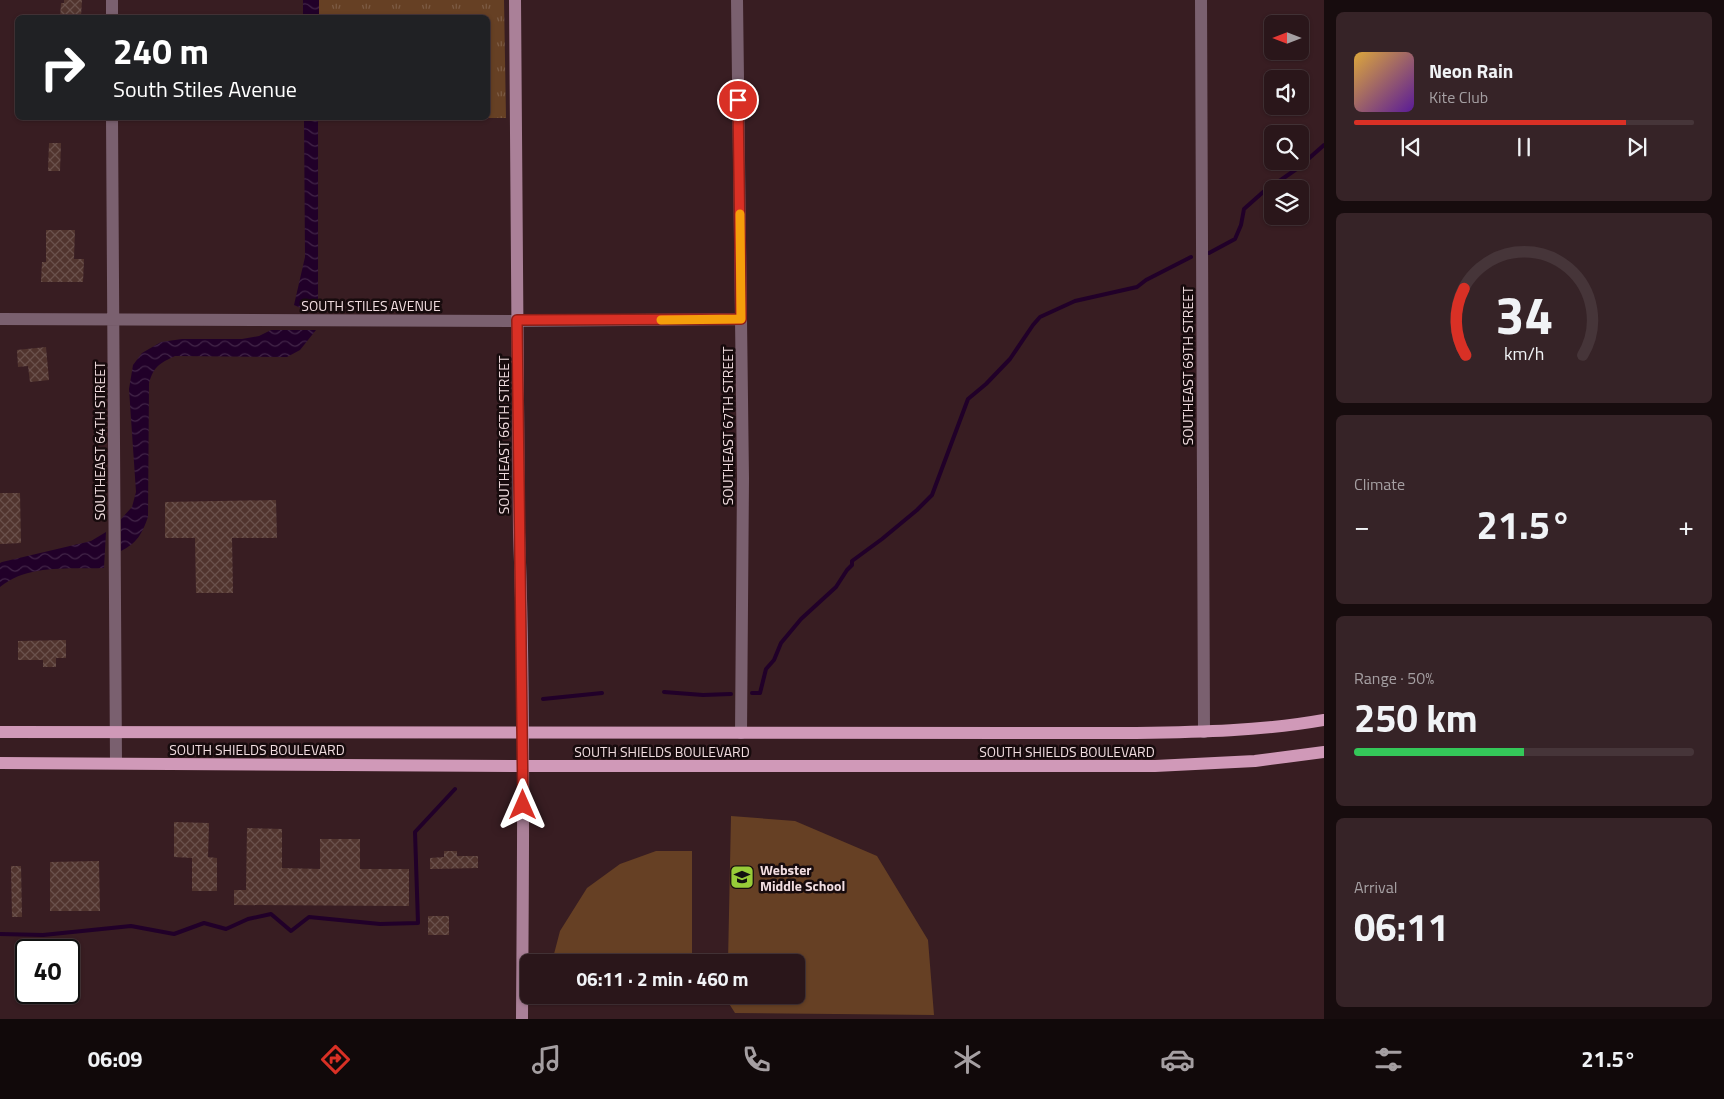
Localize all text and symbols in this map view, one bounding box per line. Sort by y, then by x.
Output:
north arrow [1264,15,1309,60]
map controls [1264,15,1309,225]
text: 240 m [113,24,209,78]
icon: right [30,35,95,100]
text: Neon Rain [1429,56,1513,85]
button: sound [1264,70,1309,115]
text: South Stiles Avenue [113,72,297,106]
pin [717,79,759,121]
text: Kite Club [1429,85,1488,109]
icon: arrive [724,86,752,114]
button: search [1264,125,1309,170]
icon: previous [1397,133,1425,161]
icon: pause [1510,133,1538,161]
icon: next [1623,133,1651,161]
button: layers [1264,180,1309,225]
text: 34 [1495,275,1553,354]
street label: SOUTHEAST 69TH STREET [1177,286,1198,445]
street label: SOUTH STILES AVENUE [301,295,441,316]
text: km/h [1504,340,1544,367]
street label: SOUTHEAST 67TH STREET [717,346,738,505]
street label: SOUTHEAST 66TH STREET [493,355,514,514]
street label: SOUTHEAST 64TH STREET [89,361,110,520]
text: Climate [1354,472,1405,496]
text: 21.5° [1477,496,1571,554]
text: − [1354,504,1370,547]
text: + [1678,504,1694,547]
text: Range · 50% [1354,666,1434,690]
text: 250 km [1354,689,1478,747]
street label: SOUTH SHIELDS BOULEVARD [169,739,345,760]
street label: SOUTH SHIELDS BOULEVARD [574,741,750,762]
street label: SOUTH SHIELDS BOULEVARD [979,741,1155,762]
position arrow [496,778,548,830]
place label: Webster Middle School [760,859,845,896]
school or university icon: Webster Middle School [729,864,755,890]
text: Arrival [1354,875,1397,899]
text: 06:11 [1354,898,1449,956]
speed limit sign: 40 [15,939,80,1004]
text: 06:11 · 2 min · 460 m [576,964,749,993]
text: 06:09 [88,1042,143,1076]
icon: directions [318,1042,353,1077]
icon: music [529,1042,564,1077]
icon: phone [739,1042,774,1077]
icon: climate [950,1042,985,1077]
icon: car [1160,1042,1195,1077]
icon: filters [1371,1042,1406,1077]
text: 21.5° [1581,1042,1636,1076]

